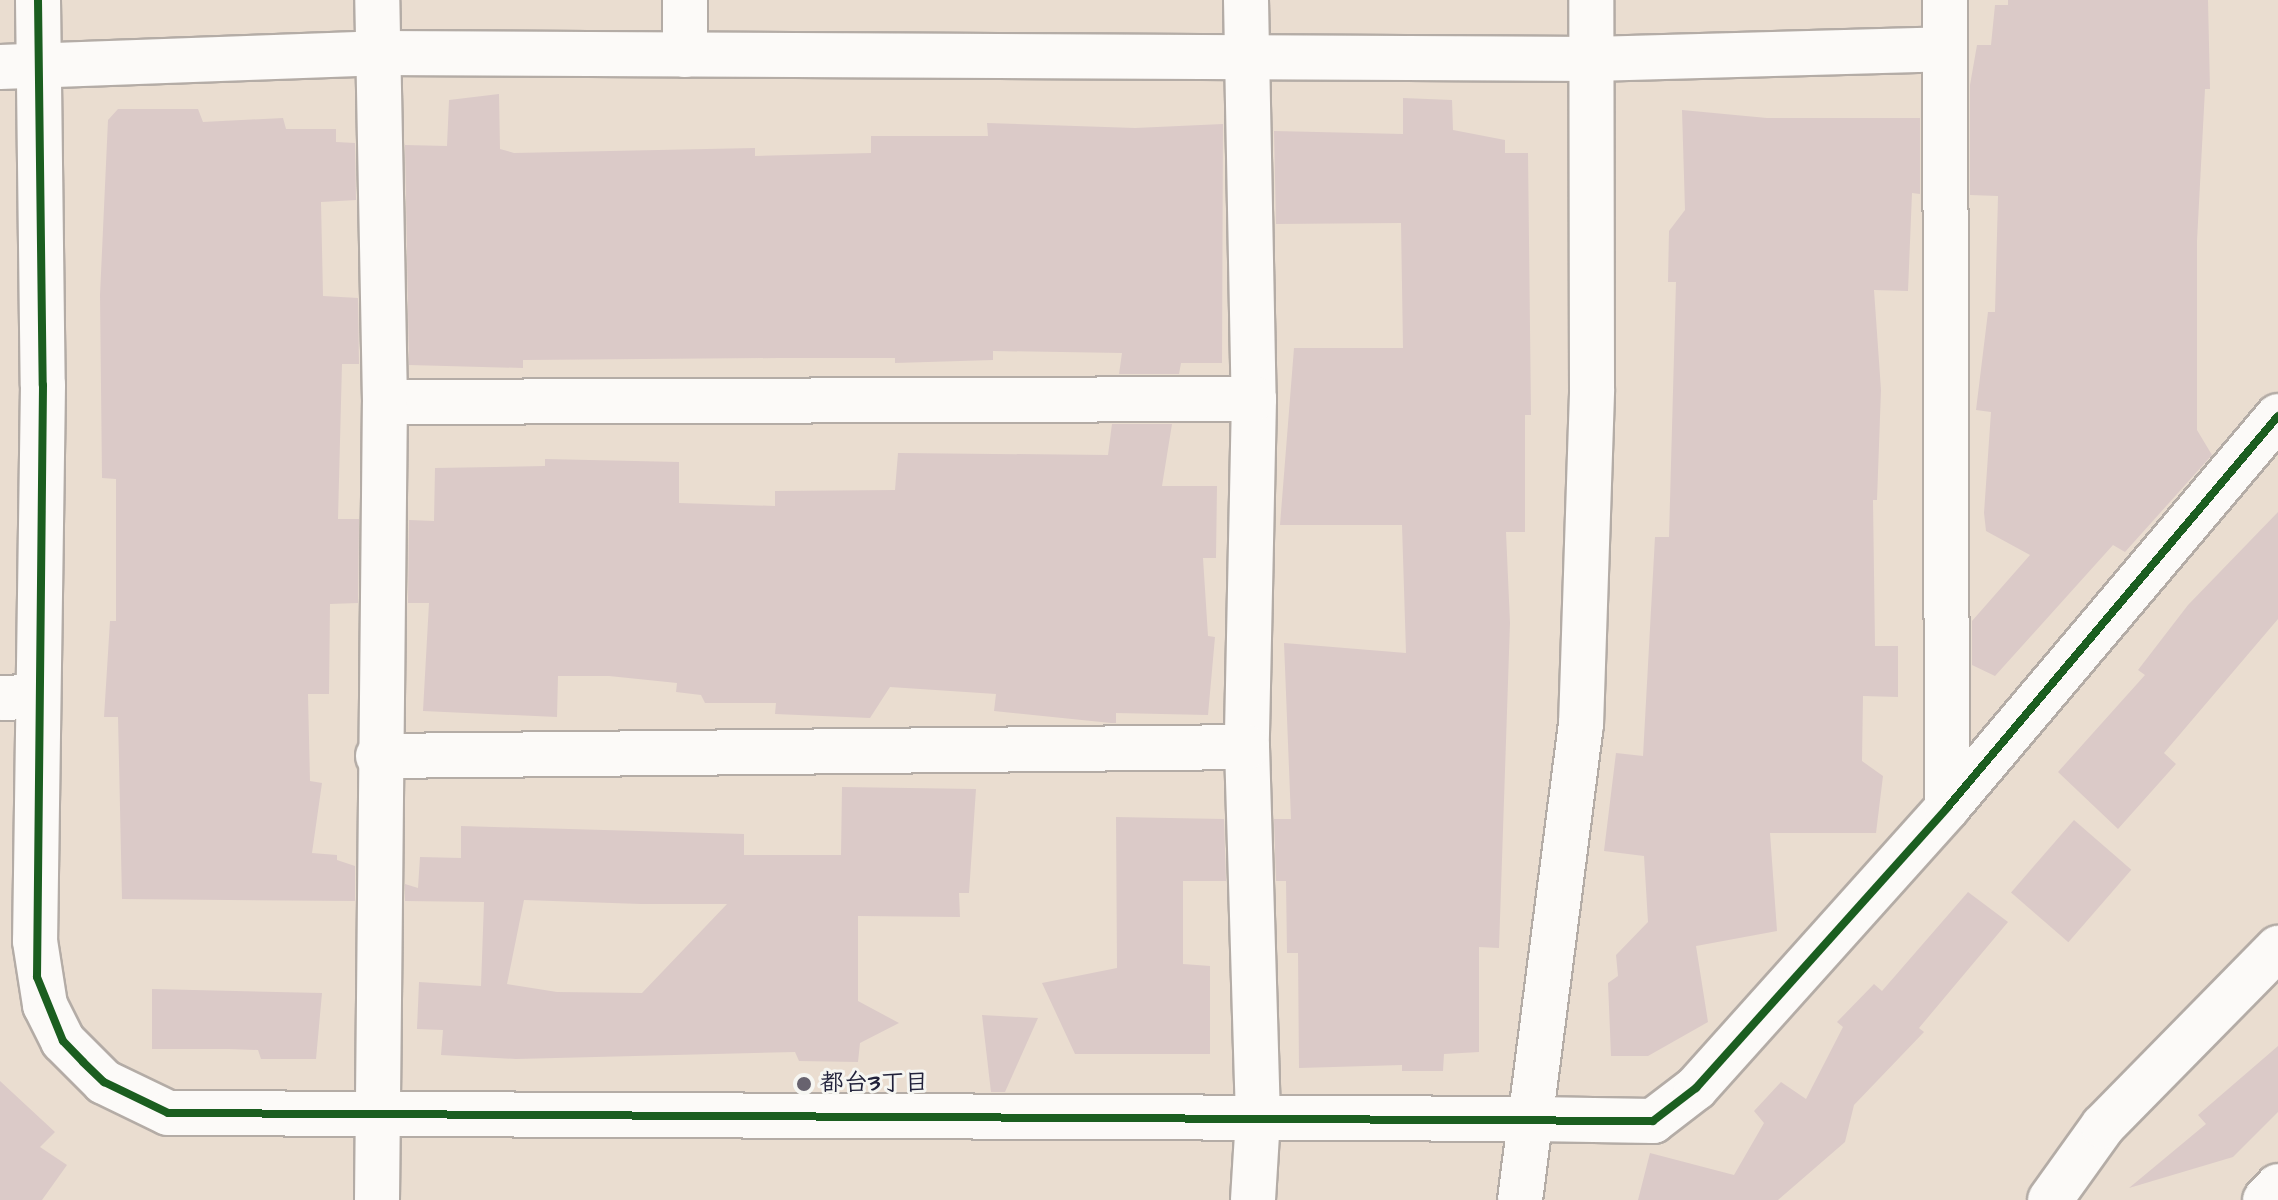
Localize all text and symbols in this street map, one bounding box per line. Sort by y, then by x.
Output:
place label: 都台3丁目 [820,1070,928,1098]
marker: 都台3丁目 [795,1075,813,1093]

